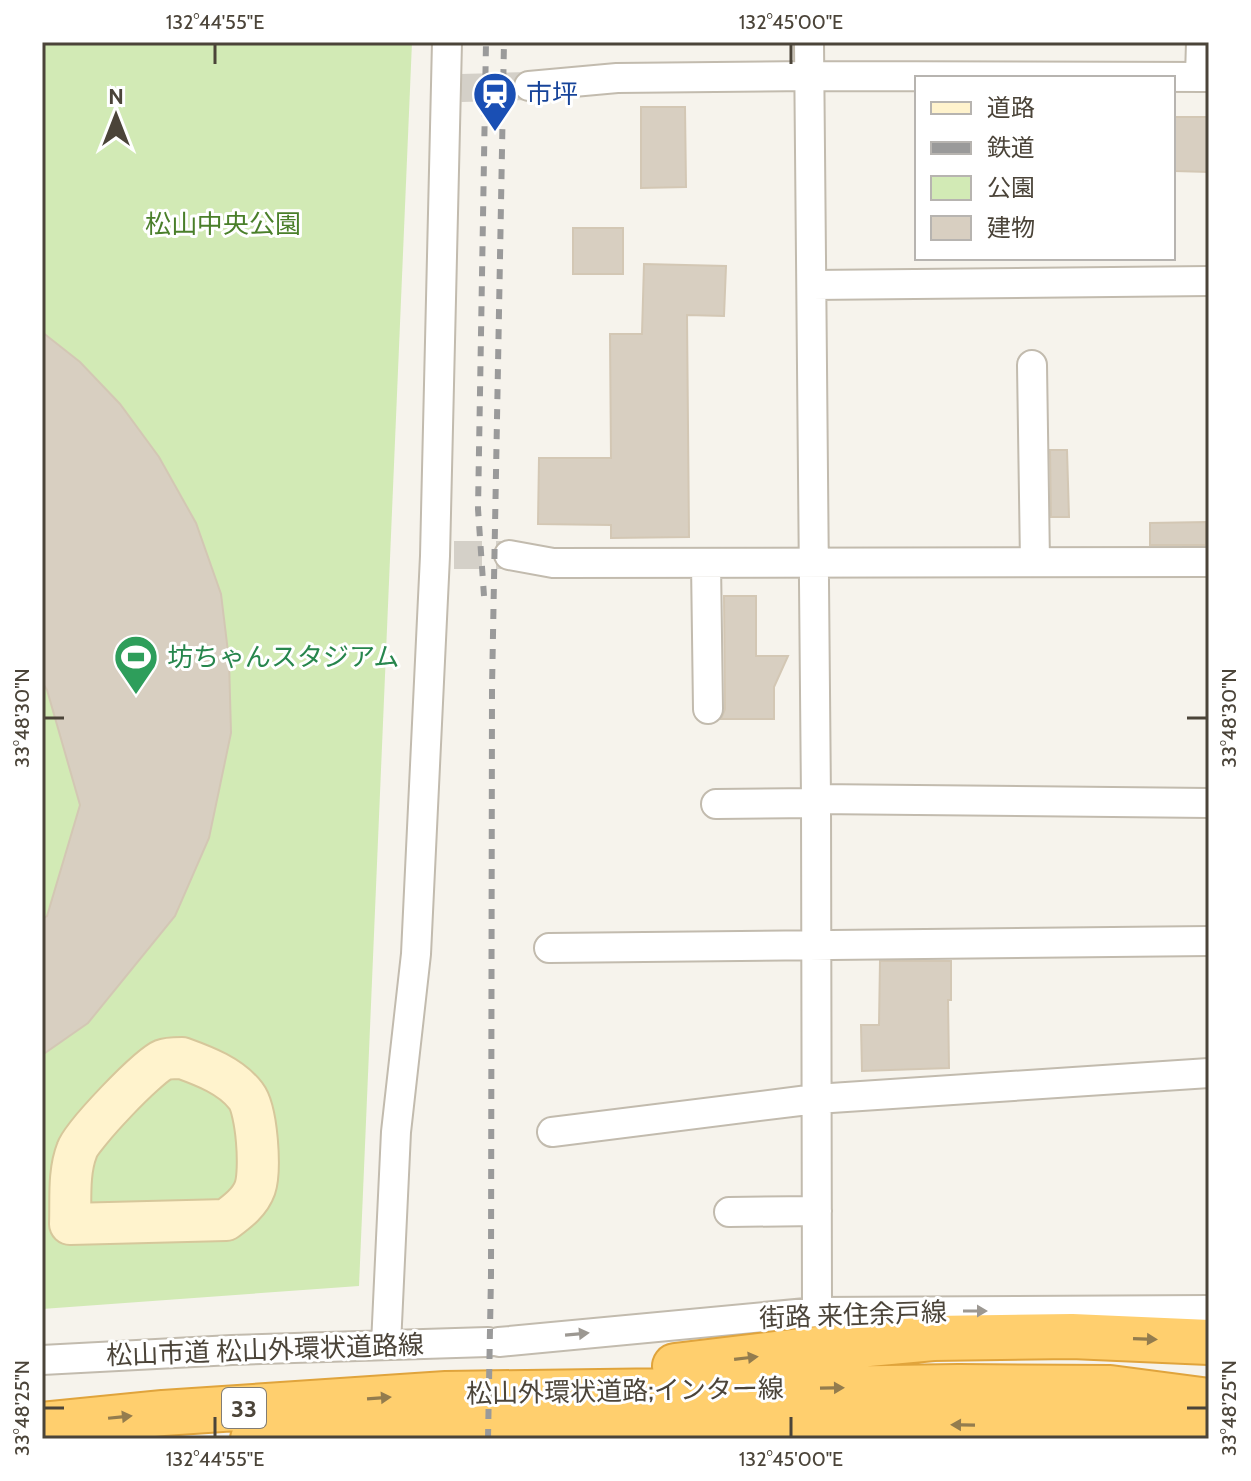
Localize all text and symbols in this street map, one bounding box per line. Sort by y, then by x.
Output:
text: 132°44'55"E [166,10,264,34]
text: 132°45'00"E [739,10,843,34]
station icon: 市坪 [471,70,519,133]
north arrow [76,76,156,156]
legend [915,76,1175,260]
place label: 市坪 [526,78,578,110]
text: N [108,83,124,110]
text: 道路 [987,93,1035,122]
text: 鉄道 [987,133,1035,162]
text: 公園 [987,173,1035,202]
park label: 松山中央公園 [145,208,301,240]
text: 建物 [987,213,1035,242]
sports icon: 坊ちゃんスタジアム [112,633,160,696]
place label: 坊ちゃんスタジアム [167,641,399,673]
text: 33°48'30"N [10,668,34,768]
text: 33°48'30"N [1217,668,1241,768]
street label: 街路 来住余戸線 [759,1296,947,1334]
one-way arrow [963,1305,988,1317]
street label: 松山市道 松山外環状道路線 [106,1328,424,1372]
one-way arrow [564,1328,589,1341]
one-way arrow [1133,1332,1158,1345]
one-way arrow [734,1351,759,1364]
text: 33°48'25"N [10,1360,34,1456]
text: 33°48'25"N [1217,1360,1241,1456]
street label: 松山外環状道路;インター線 [466,1372,784,1410]
one-way arrow [820,1382,845,1395]
road number: 33 [222,1388,266,1428]
one-way arrow [367,1391,392,1404]
one-way arrow [108,1411,133,1424]
one-way arrow [950,1418,975,1431]
text: 132°44'55"E [166,1447,264,1471]
text: 132°45'00"E [739,1447,843,1471]

